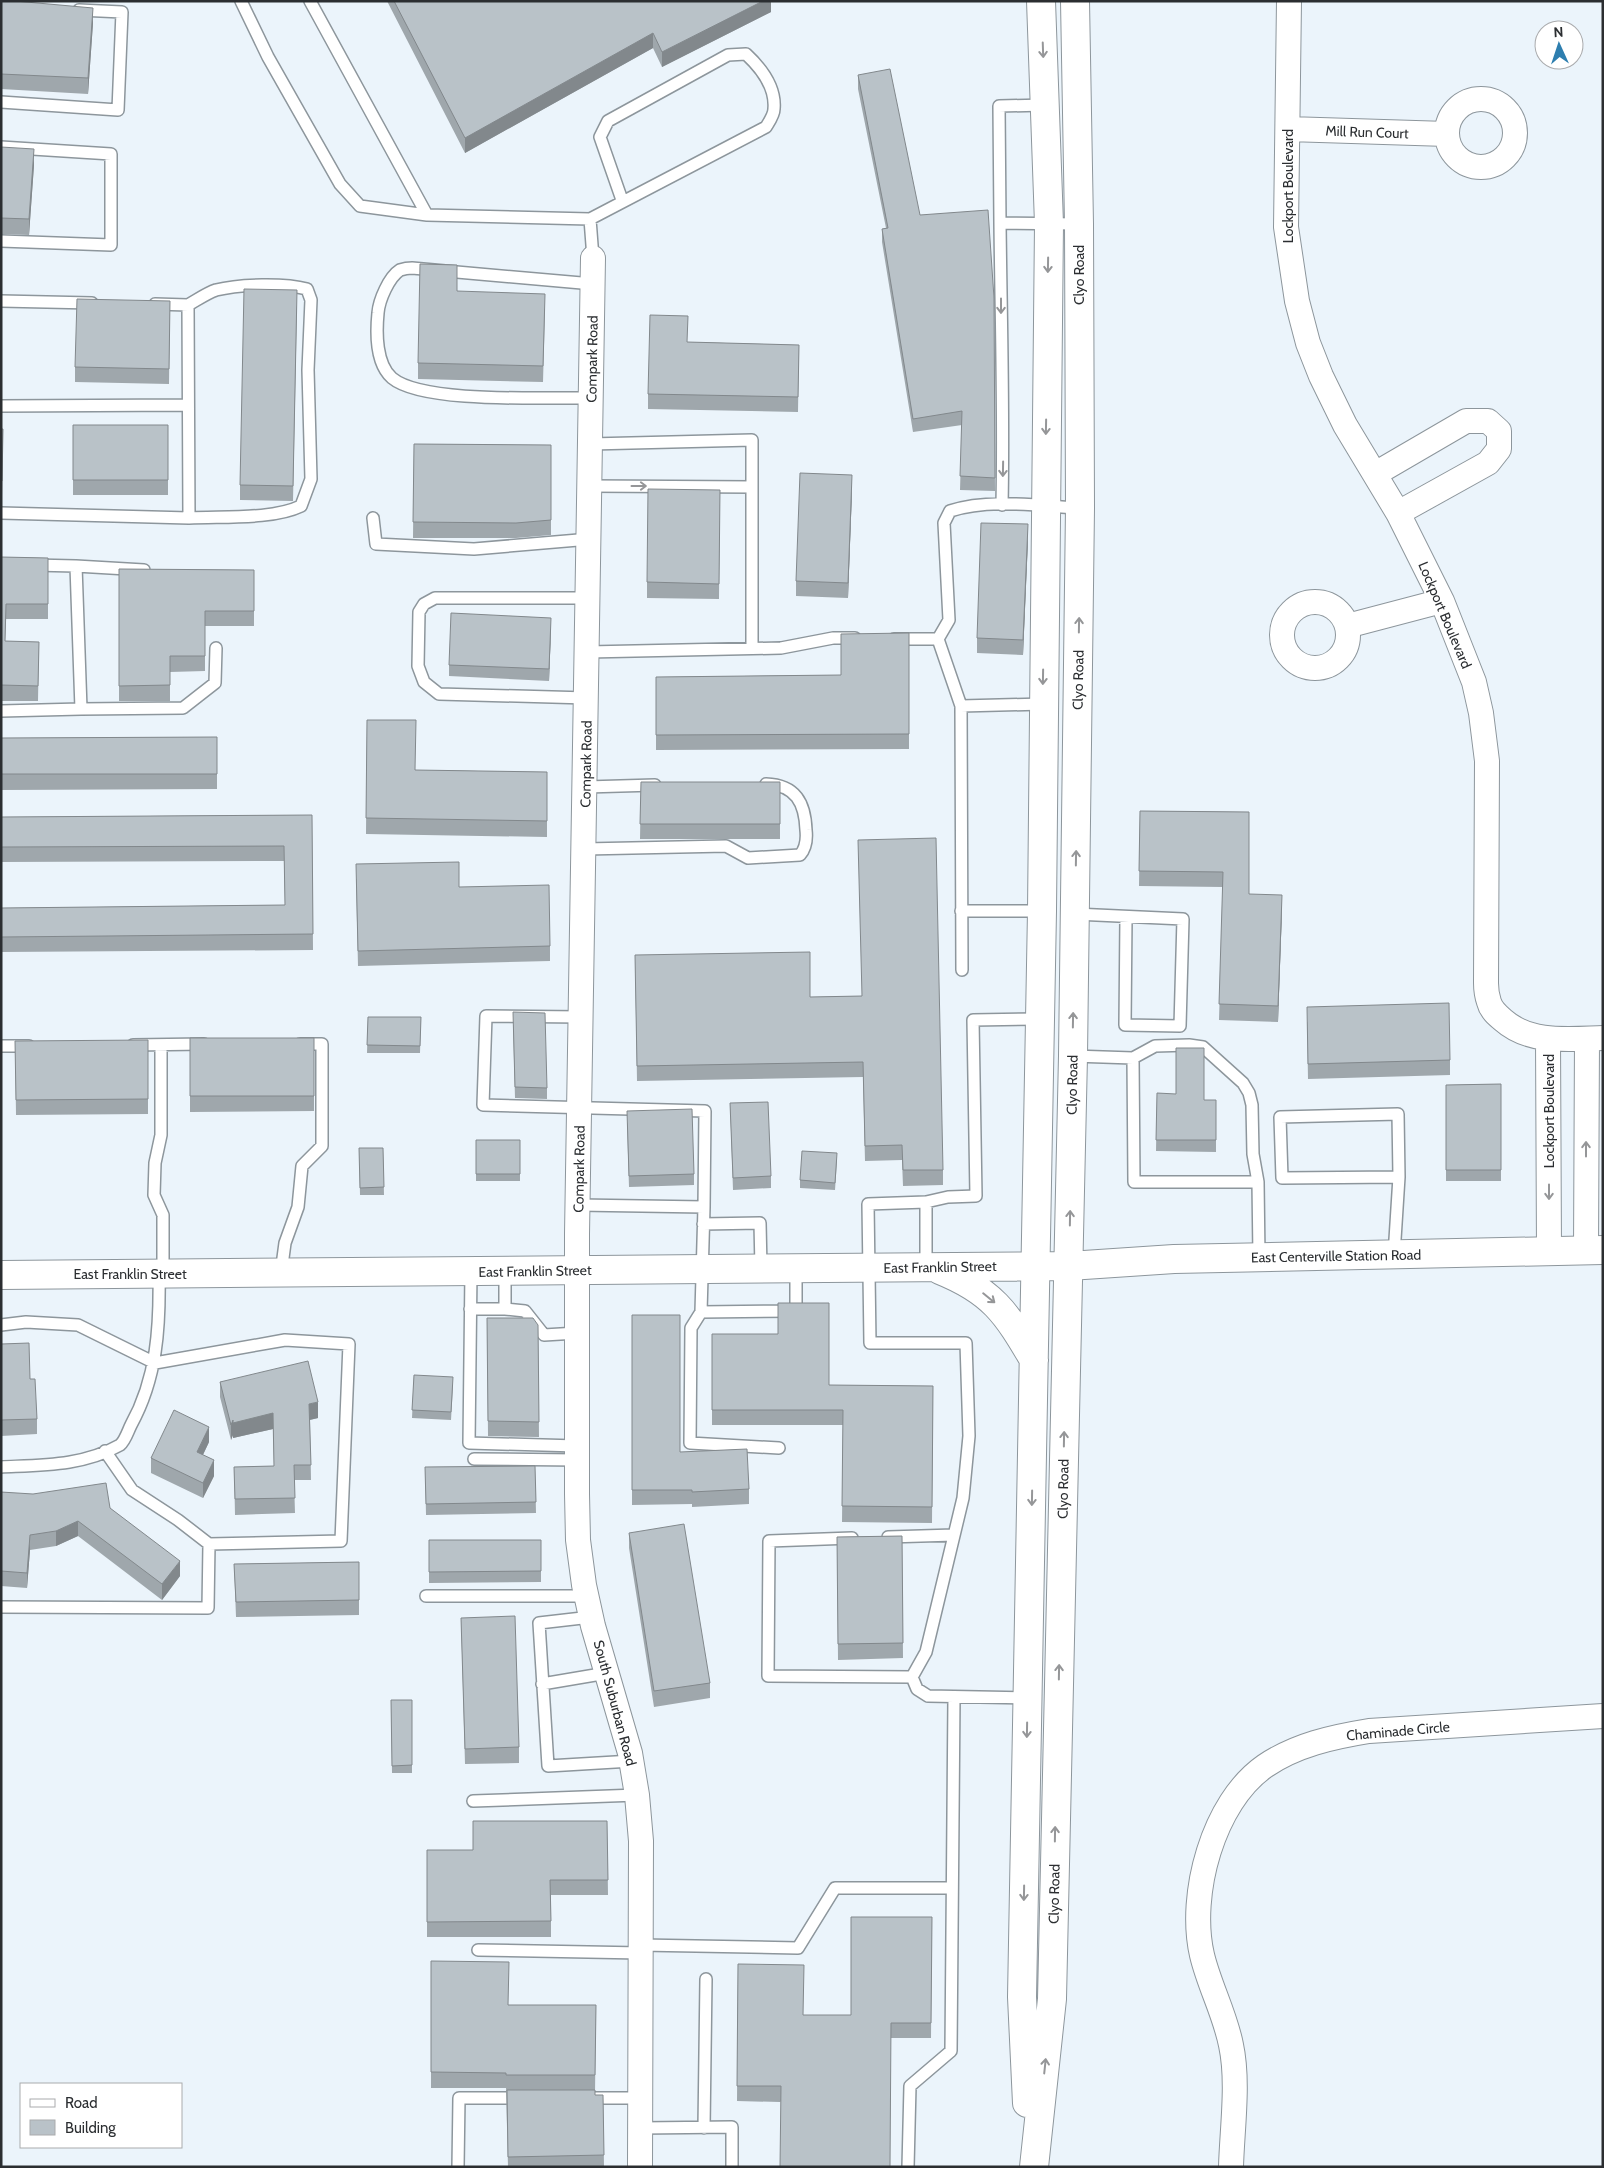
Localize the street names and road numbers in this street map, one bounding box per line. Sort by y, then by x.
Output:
street label: Mill Run Court [1325,122,1409,142]
street label: Lockport Boulevard [1279,129,1297,243]
street label: Clyo Road [1070,245,1088,305]
street label: Compark Road [582,315,602,403]
street label: Lockport Boulevard [1414,559,1476,671]
street label: Clyo Road [1068,650,1088,710]
street label: Compark Road [576,720,596,808]
street label: Lockport Boulevard [1540,1054,1558,1168]
street label: Clyo Road [1062,1055,1082,1115]
street label: Compark Road [569,1125,589,1213]
street label: East Centerville Station Road [1251,1246,1421,1266]
street label: East Franklin Street [883,1257,997,1277]
street label: East Franklin Street [478,1261,592,1281]
street label: East Franklin Street [73,1265,187,1283]
street label: Clyo Road [1053,1459,1073,1519]
street label: South Suburban Road [590,1638,640,1768]
street label: Chaminade Circle [1345,1718,1451,1744]
street label: Clyo Road [1044,1864,1064,1924]

